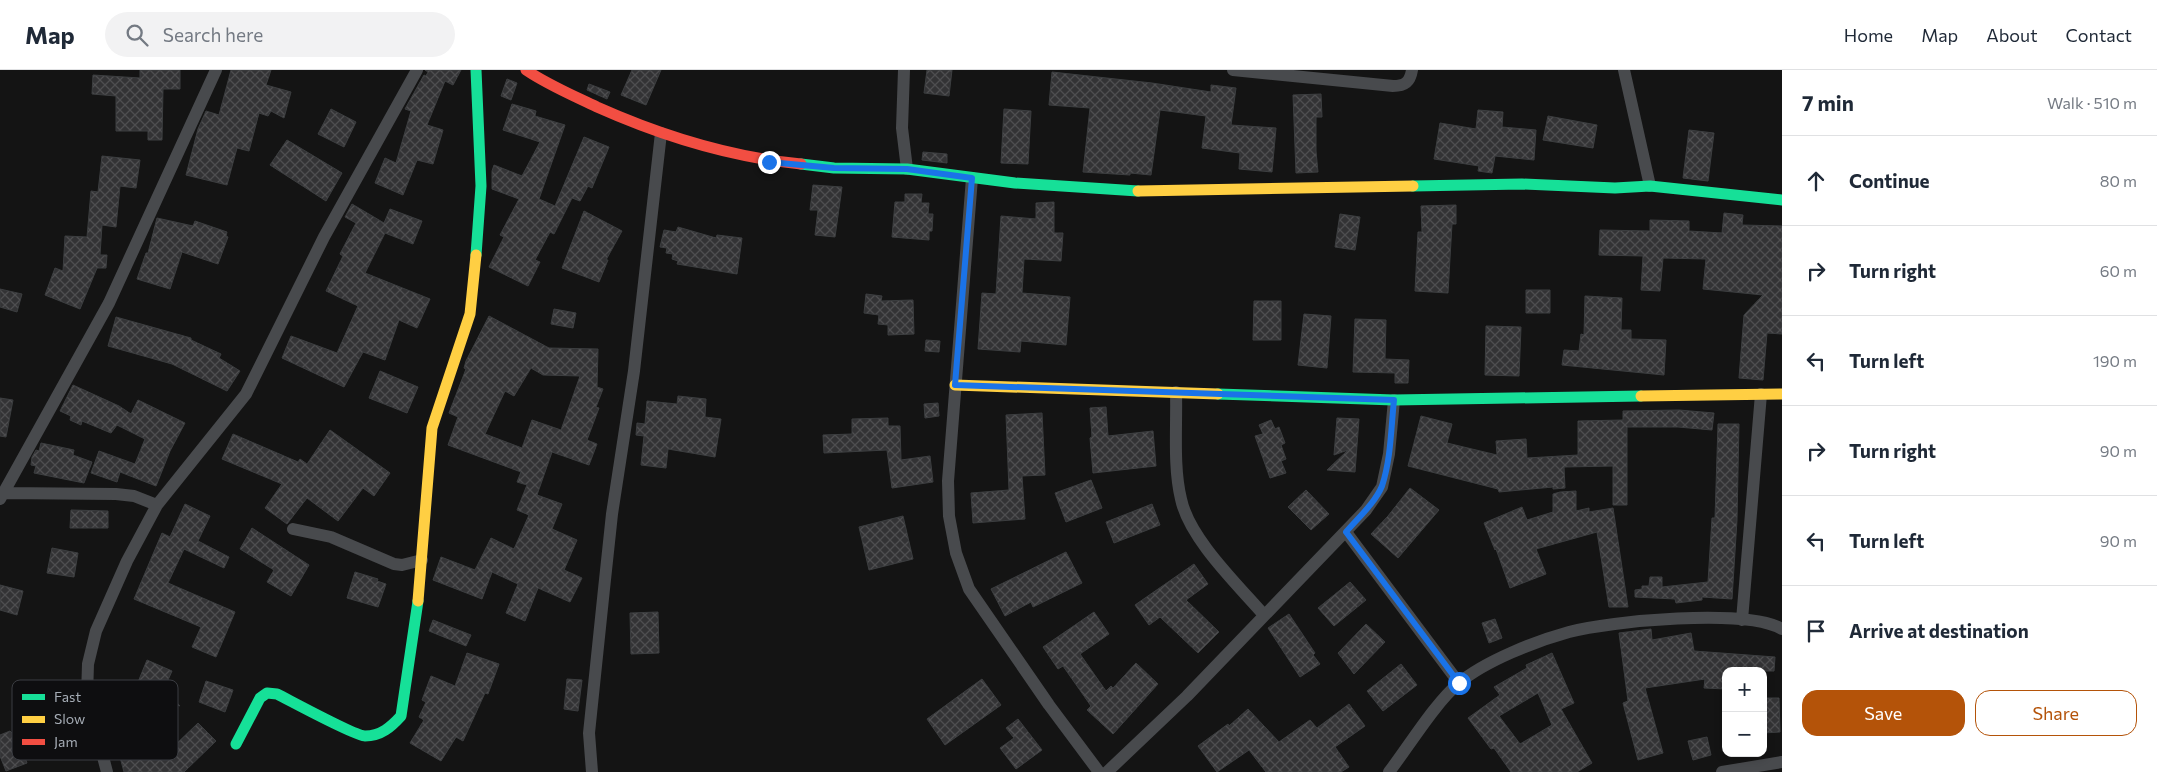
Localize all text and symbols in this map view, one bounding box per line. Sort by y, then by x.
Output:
search box [105,12,455,57]
text: Map [25,20,75,49]
icon: search [123,21,151,49]
text: Search here [163,23,263,46]
text: Home [1844,24,1893,46]
text: Map [1921,24,1958,46]
text: About [1986,24,2038,46]
text: Contact [2066,24,2132,46]
text: 7 min [1802,90,1854,115]
text: Walk · 510 m [2047,93,2137,112]
route end [758,151,781,174]
icon: ahead [1802,167,1830,195]
text: Continue [1849,169,1929,192]
text: 80 m [2100,171,2137,190]
icon: right [1802,257,1830,285]
text: Turn right [1849,259,1936,282]
text: 60 m [2100,261,2137,280]
icon: left [1802,347,1830,375]
text: Turn left [1849,349,1924,372]
text: 190 m [2093,351,2137,370]
icon: right [1802,437,1830,465]
text: Turn right [1849,439,1936,462]
text: 90 m [2100,441,2137,460]
icon: left [1802,527,1830,555]
text: Turn left [1849,529,1924,552]
text: 90 m [2100,531,2137,550]
icon: arrive [1802,617,1830,645]
text: Arrive at destination [1849,619,2029,642]
map controls [1722,667,1767,757]
button: + [1722,667,1767,712]
route start [1448,672,1471,695]
legend [12,680,178,760]
text: Fast [54,688,81,705]
button: Save [1802,690,1965,736]
button: Share [1975,690,2137,736]
text: Slow [54,710,85,727]
button: − [1722,712,1767,757]
text: Jam [54,733,78,750]

